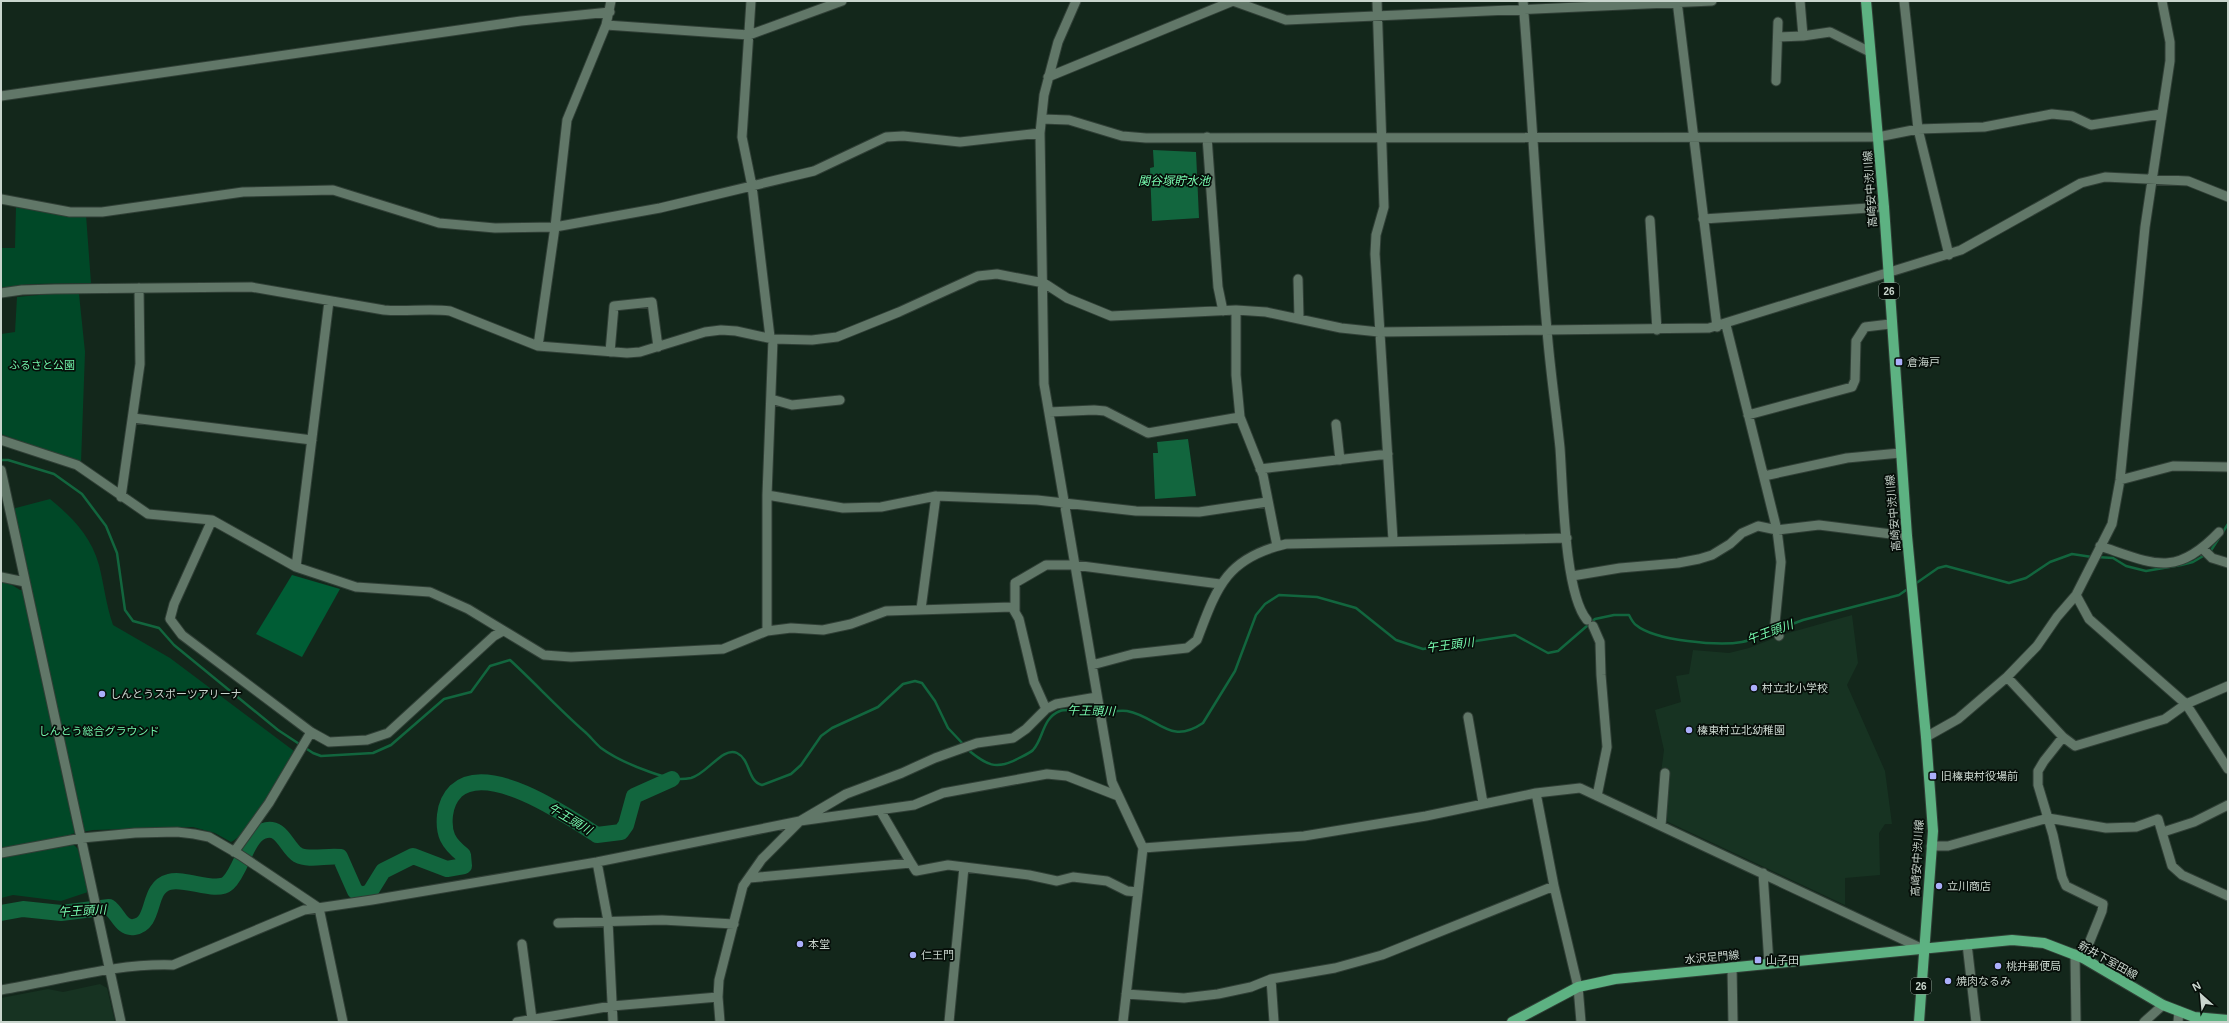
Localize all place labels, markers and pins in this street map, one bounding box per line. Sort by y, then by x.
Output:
place label: 倉海戸 [1907,356,1940,368]
marker: 倉海戸 [1894,357,1904,367]
place label: 村立北小学校 [1762,682,1828,694]
marker: 村立北小学校 [1749,683,1759,693]
place label: しんとうスポーツアリーナ [110,688,242,700]
marker: しんとうスポーツアリーナ [97,689,107,699]
place label: 榛東村立北幼稚園 [1697,724,1785,736]
marker: 榛東村立北幼稚園 [1684,725,1694,735]
place label: 旧榛東村役場前 [1941,770,2018,782]
marker: 旧榛東村役場前 [1928,771,1938,781]
place label: 立川商店 [1947,880,1991,892]
marker: 立川商店 [1934,881,1944,891]
place label: 本堂 [808,938,830,950]
marker: 本堂 [795,939,805,949]
place label: 仁王門 [921,949,954,961]
marker: 仁王門 [908,950,918,960]
place label: 山子田 [1766,954,1799,966]
marker: 山子田 [1753,955,1763,965]
place label: 桃井郵便局 [2006,960,2061,972]
marker: 桃井郵便局 [1993,961,2003,971]
place label: 焼肉なるみ [1956,975,2011,987]
marker: 焼肉なるみ [1943,976,1953,986]

